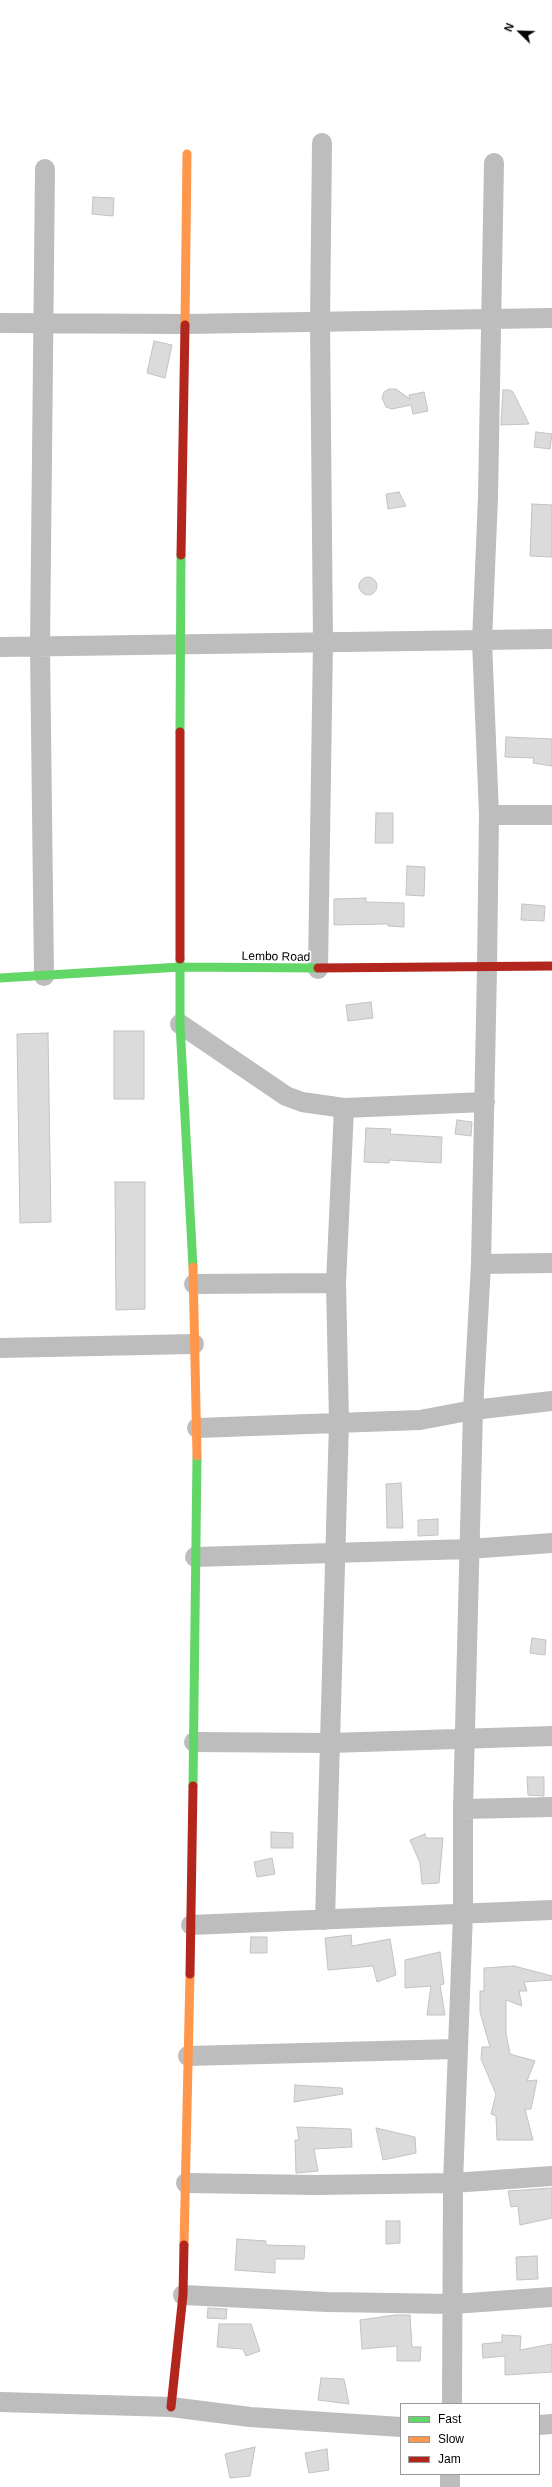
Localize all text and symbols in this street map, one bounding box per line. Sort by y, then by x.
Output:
north arrow [500,12,540,52]
text: N [502,21,516,33]
street label: Lembo Road [242,949,310,965]
legend [400,2403,540,2475]
text: Fast [438,2412,461,2426]
text: Slow [438,2432,464,2446]
text: Jam [438,2452,461,2466]

